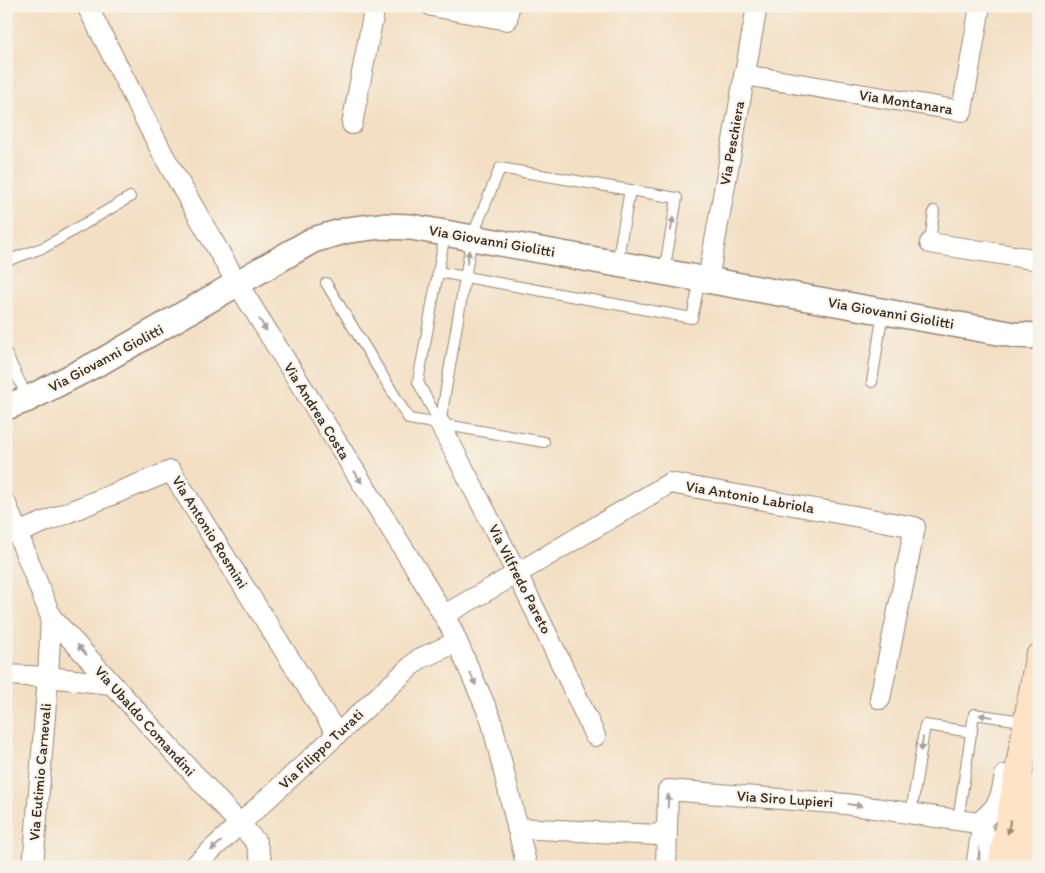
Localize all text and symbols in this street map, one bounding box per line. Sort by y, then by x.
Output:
street label: Via Montanara [858,86,954,118]
street label: Via Peschiera [716,99,748,187]
one-way arrow [669,216,677,232]
street label: Via Giovanni Giolitti [428,221,556,261]
one-way arrow [465,249,473,265]
street label: Via Giovanni Giolitti [827,293,955,333]
one-way arrow [258,318,268,331]
street label: Via Giovanni Giolitti [45,320,167,396]
street label: Via Andrea Costa [280,359,354,463]
one-way arrow [354,471,363,484]
street label: Via Antonio Rosmini [168,472,252,592]
street label: Via Antonio Labriola [684,477,816,517]
street label: Via Vilfredo Pareto [485,521,555,637]
one-way arrow [76,644,87,657]
street label: Via Ubaldo Comandini [91,662,199,780]
one-way arrow [470,672,478,686]
street label: Via Eutimio Carnevali [25,702,55,842]
street label: Via Filippo Turati [275,705,367,793]
one-way arrow [977,711,993,719]
one-way arrow [918,736,926,752]
street label: Via Siro Lupieri [736,787,834,811]
one-way arrow [664,792,672,808]
one-way arrow [847,802,863,810]
one-way arrow [1004,819,1012,835]
one-way arrow [211,840,223,852]

